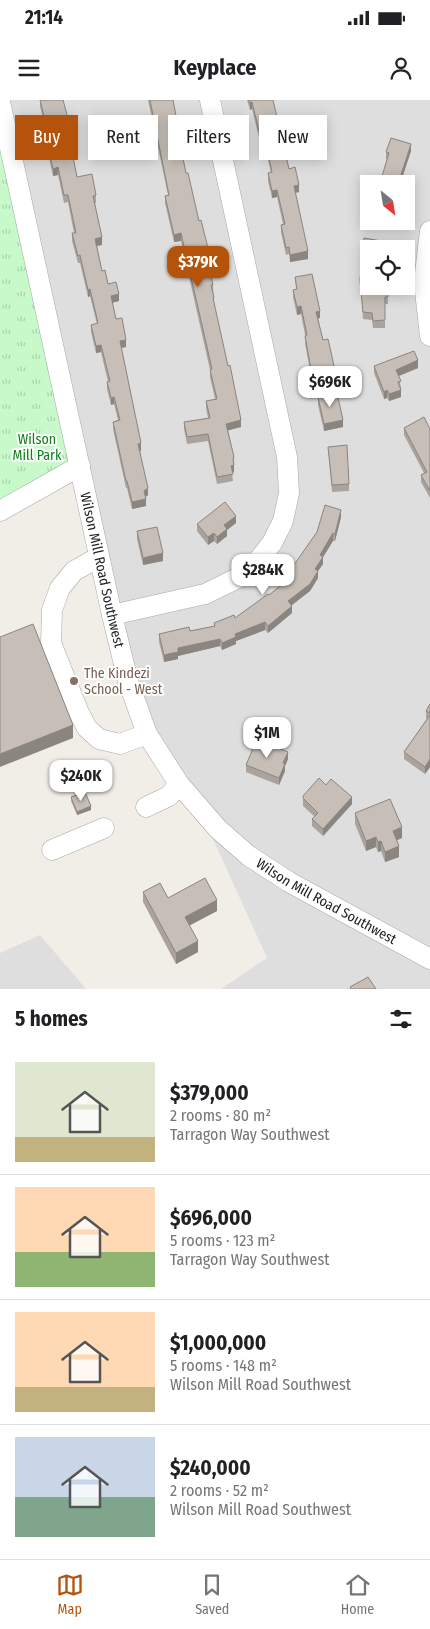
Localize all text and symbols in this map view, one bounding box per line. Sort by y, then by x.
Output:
text: 21:14 [25,6,63,29]
icon: menu [15,54,43,82]
text: Keyplace [174,54,256,81]
icon: person [387,54,415,82]
chip: Buy [15,115,78,160]
chip: Rent [88,115,158,160]
chip: Filters [168,115,249,160]
chip: New [259,115,327,160]
north arrow [360,175,415,230]
map controls [360,175,415,295]
button: locate [360,240,415,295]
pin: $379K [163,246,233,288]
text: $379K [178,252,218,271]
pin: $696K [295,366,365,408]
text: $696K [309,372,351,391]
park label: Wilson Mill Park [12,431,62,464]
street label: Wilson Mill Road Southwest [77,491,128,650]
pin: $284K [228,554,298,596]
text: $284K [242,560,284,579]
place label: The Kindezi School - West [84,665,163,698]
marker: The Kindezi School - West [68,675,80,687]
pin: $1M [243,716,291,759]
text: $1M [254,723,280,742]
pin: $240K [46,760,116,802]
text: $240K [60,766,102,785]
street label: Wilson Mill Road Southwest [253,855,400,948]
icon: filters [387,1005,415,1033]
text: 5 homes [15,1006,88,1032]
text: $379,000 [170,1080,249,1106]
icon: home [55,1082,115,1142]
text: 2 rooms · 80 m² [170,1106,271,1125]
text: Tarragon Way Southwest [170,1125,330,1144]
text: $696,000 [170,1205,252,1231]
icon: home [55,1207,115,1267]
text: 5 rooms · 123 m² [170,1231,275,1250]
text: Tarragon Way Southwest [170,1250,330,1269]
text: $1,000,000 [170,1330,266,1356]
icon: home [55,1332,115,1392]
text: 5 rooms · 148 m² [170,1356,277,1375]
text: Wilson Mill Road Southwest [170,1375,351,1394]
text: $240,000 [170,1455,251,1481]
icon: home [55,1457,115,1517]
text: 2 rooms · 52 m² [170,1481,269,1500]
text: Wilson Mill Road Southwest [170,1500,351,1519]
tab: Map [56,1571,84,1618]
tab: Saved [195,1571,229,1618]
tab: Home [341,1571,374,1618]

